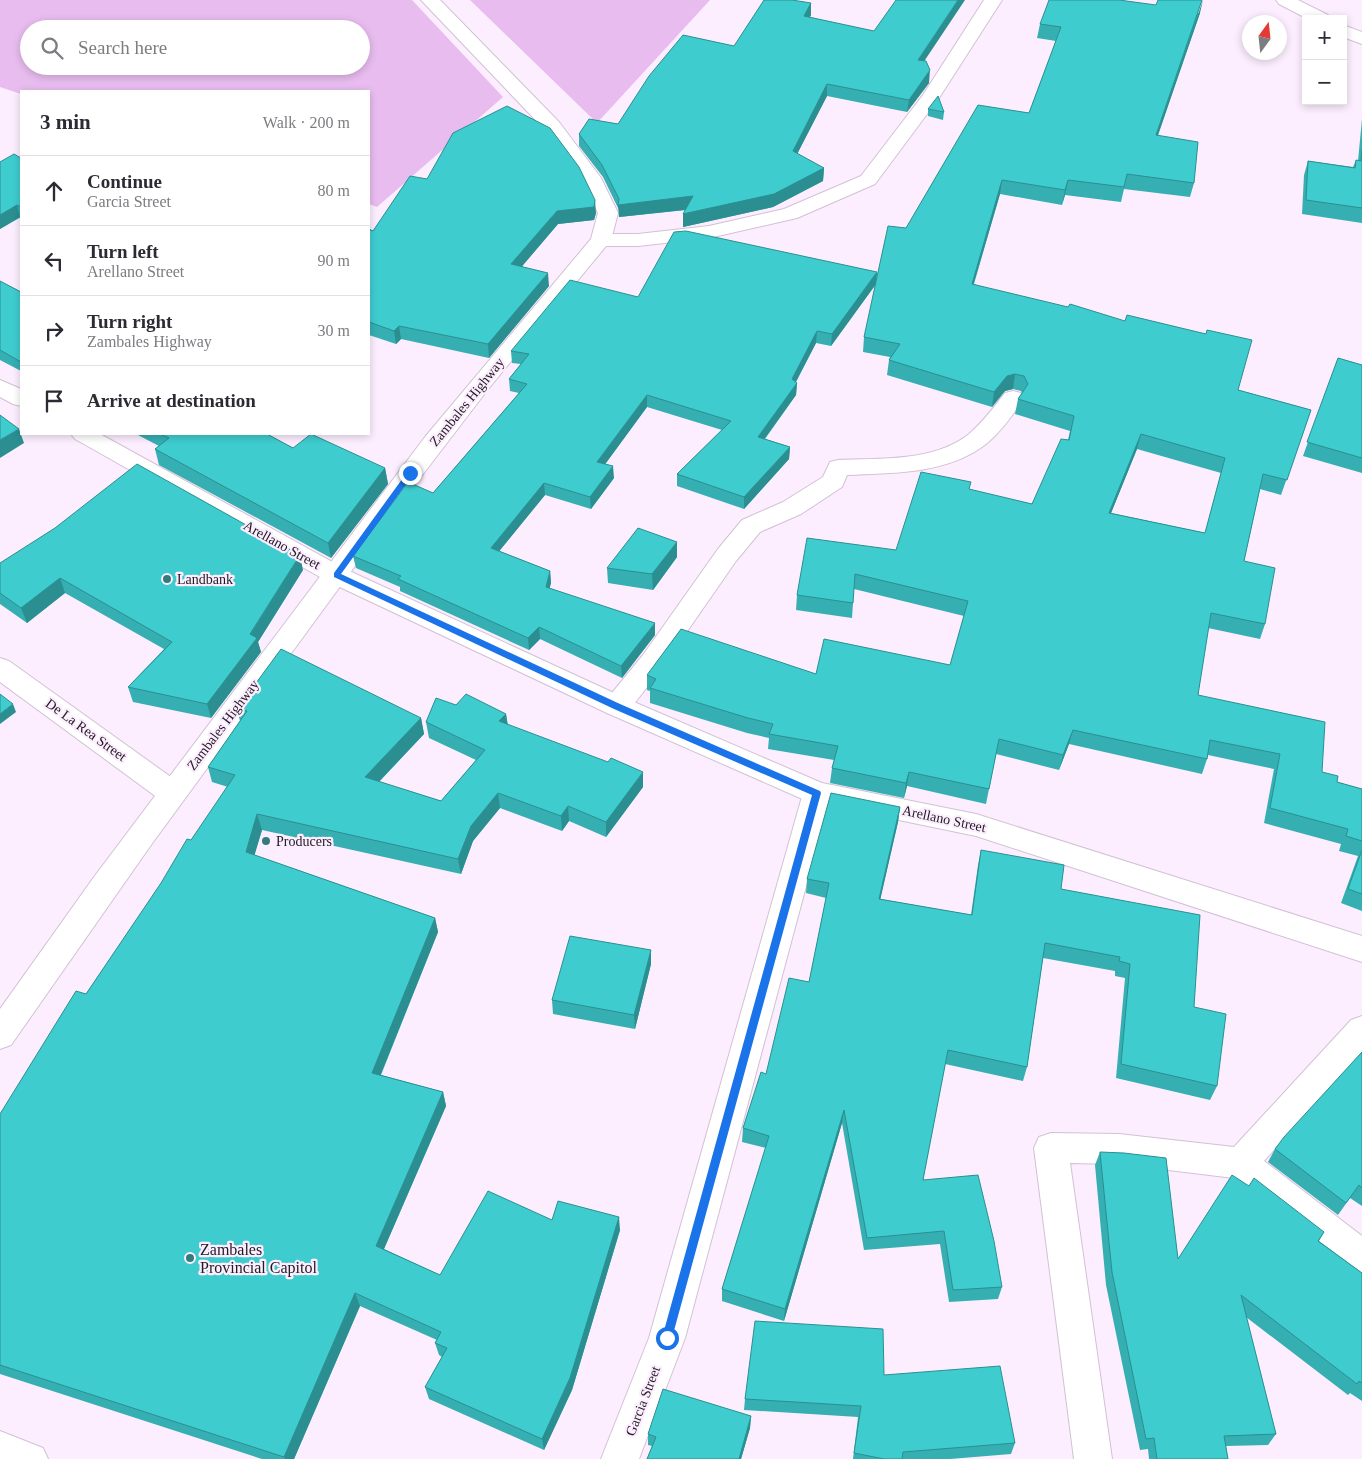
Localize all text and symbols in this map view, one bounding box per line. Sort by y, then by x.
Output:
north arrow [1242,15,1287,60]
map controls [1302,15,1347,105]
button: + [1302,15,1347,60]
search box [20,20,370,75]
icon: search [38,34,66,62]
text: Search here [78,37,167,58]
button: − [1302,60,1347,105]
text: 3 min [40,110,91,134]
text: Walk · 200 m [263,114,350,131]
text: Continue [87,171,162,192]
icon: ahead [40,177,68,205]
text: 80 m [318,182,350,199]
text: Garcia Street [87,193,171,210]
text: Turn left [87,241,159,262]
icon: left [40,247,68,275]
text: 90 m [318,252,350,269]
text: Arellano Street [87,263,184,280]
text: Turn right [87,311,172,332]
icon: right [40,317,68,345]
text: 30 m [318,322,350,339]
text: Zambales Highway [87,333,212,350]
street label: Zambales Highway [427,355,507,449]
icon: arrive [40,387,68,415]
text: Arrive at destination [87,390,256,411]
route end [399,462,422,485]
street label: Arellano Street [241,518,323,572]
place label: Landbank [177,572,233,587]
marker: Landbank [161,573,173,585]
street label: Zambales Highway [184,677,262,773]
street label: De La Rea Street [43,696,129,764]
street label: Arellano Street [901,803,987,835]
place label: Producers [276,834,332,849]
marker: Producers [260,835,272,847]
place label: Zambales Provincial Capitol [200,1241,317,1277]
marker: Zambales Provincial Capitol [184,1252,196,1264]
route start [656,1327,679,1350]
street label: Garcia Street [623,1364,663,1438]

